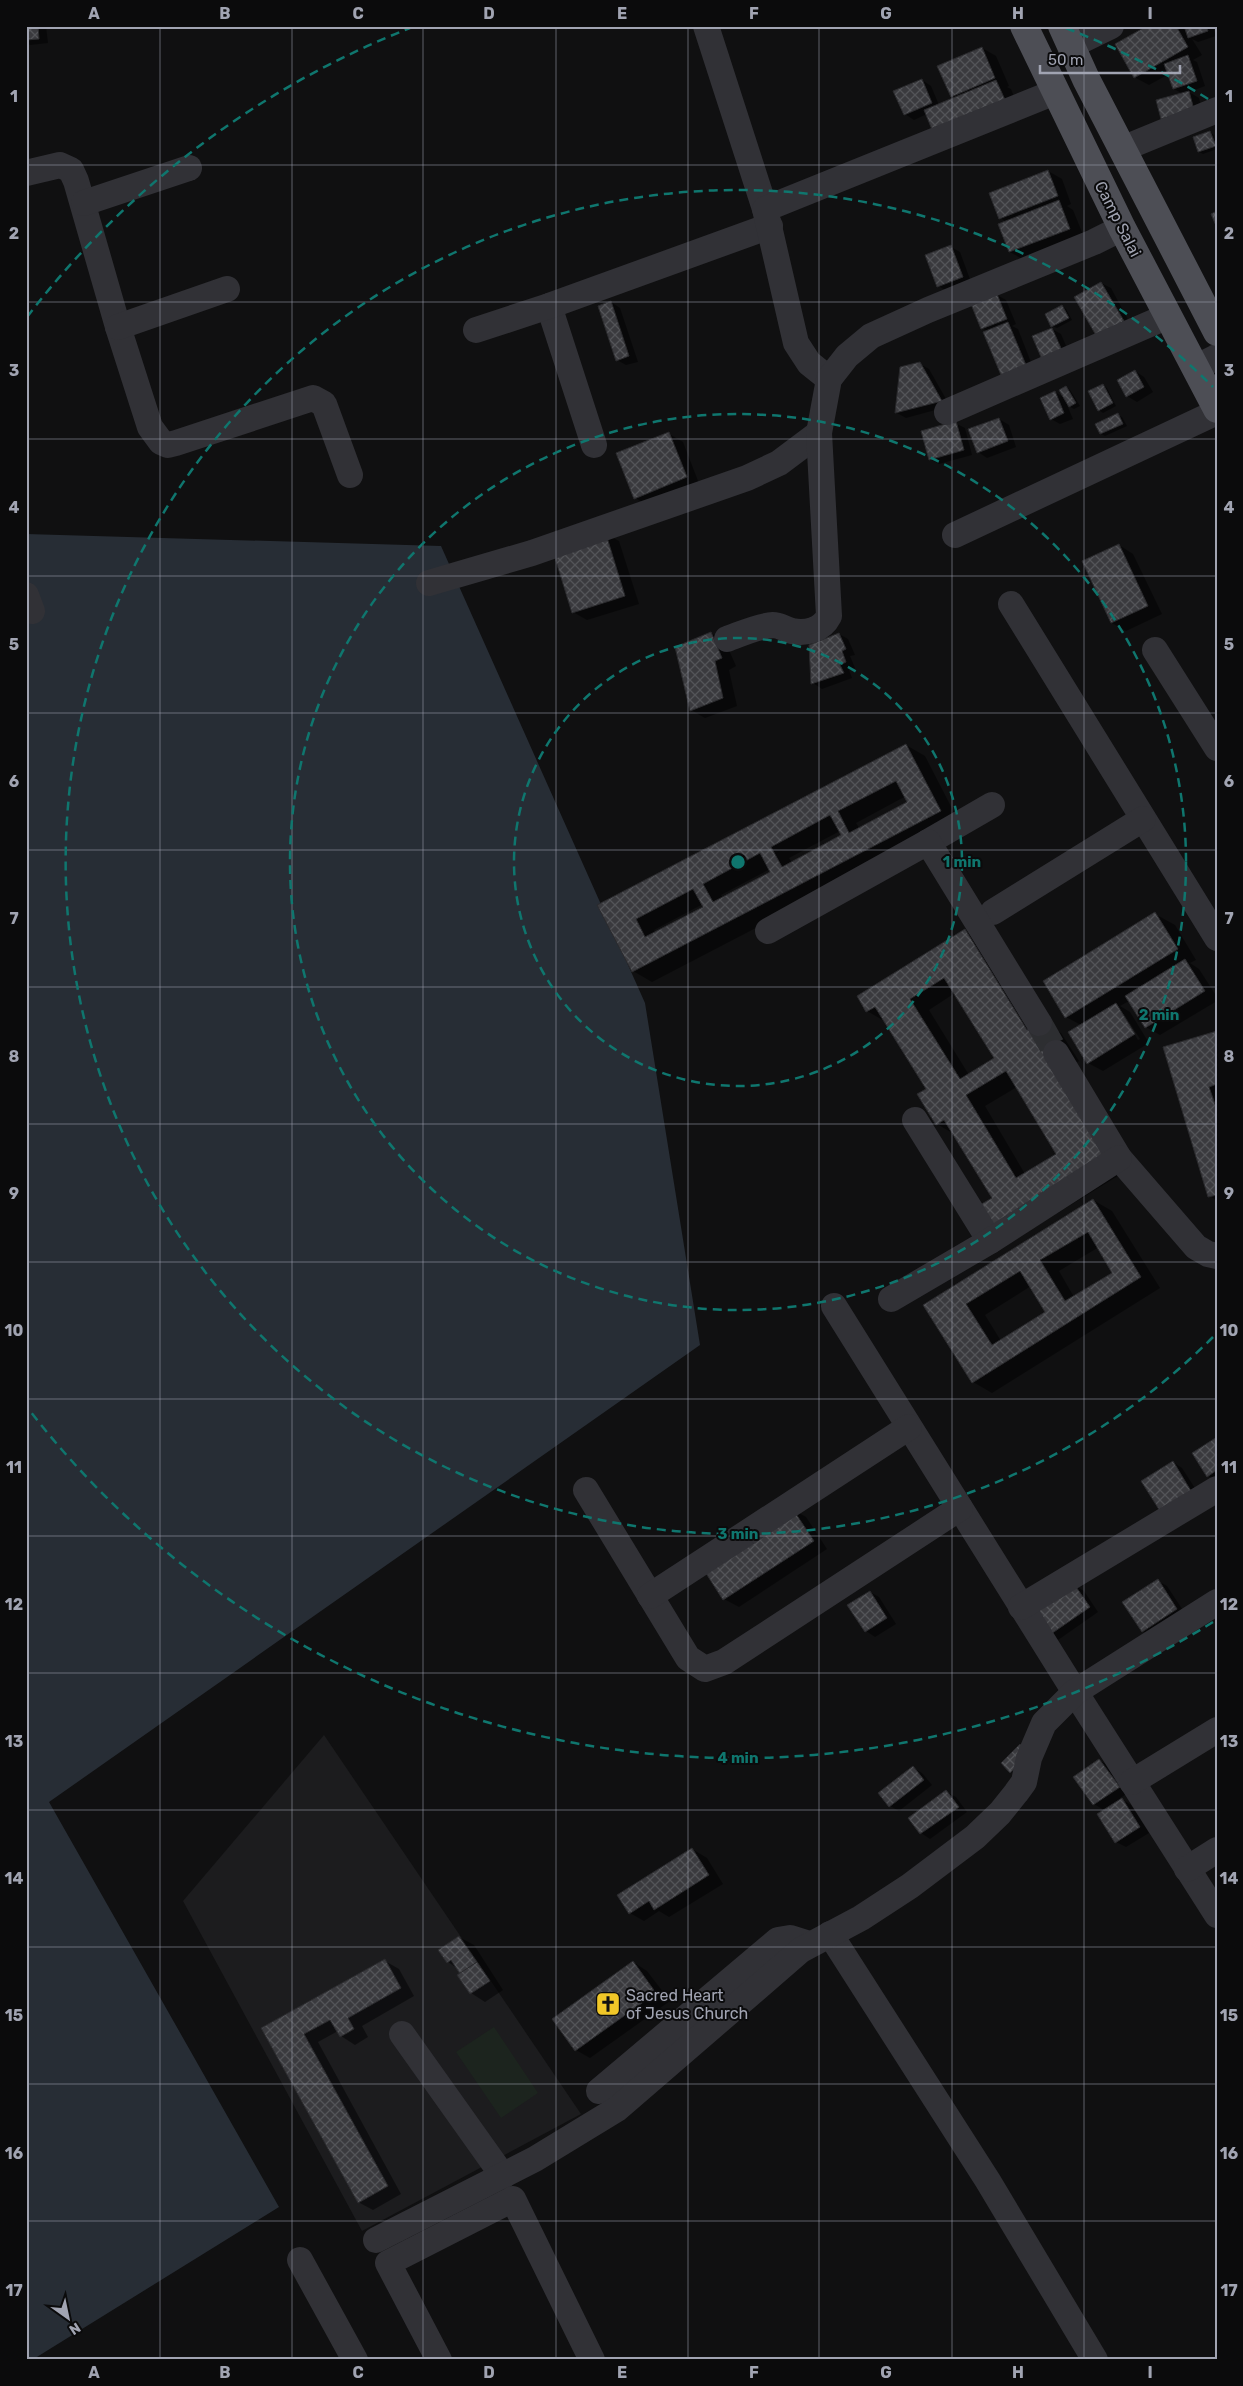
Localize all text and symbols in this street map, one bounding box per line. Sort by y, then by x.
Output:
text: A [88,4,100,23]
text: B [219,4,231,23]
text: C [352,4,364,23]
text: D [483,4,495,23]
text: E [617,4,627,23]
text: F [749,4,759,23]
text: G [880,4,892,23]
text: H [1012,4,1024,23]
text: I [1147,4,1153,23]
scale bar [1040,42,1180,74]
text: 50 m [1048,51,1083,69]
text: 1 [10,87,18,106]
text: 1 [1225,87,1233,106]
street label: Camp Salai [1091,178,1145,260]
text: 2 [9,224,19,243]
text: 2 [1224,224,1234,243]
text: 3 [9,361,19,380]
text: 3 [1224,361,1234,380]
text: 4 [9,498,20,517]
text: 4 [1224,498,1235,517]
text: 5 [9,635,19,654]
text: 5 [1224,635,1234,654]
text: 6 [9,772,19,791]
text: 6 [1224,772,1234,791]
centre of rings [729,853,747,871]
text: 1 min [943,853,981,871]
text: 7 [9,909,19,928]
text: 7 [1224,909,1234,928]
text: 2 min [1139,1006,1179,1024]
text: 8 [9,1047,20,1066]
text: 8 [1224,1047,1235,1066]
text: 9 [9,1184,19,1203]
text: 9 [1224,1184,1234,1203]
text: 10 [5,1321,24,1340]
text: 10 [1220,1321,1239,1340]
text: 11 [6,1458,22,1477]
text: 11 [1221,1458,1237,1477]
text: 3 min [718,1525,758,1543]
text: 12 [5,1595,23,1614]
text: 12 [1220,1595,1238,1614]
text: 13 [5,1732,23,1751]
text: 13 [1220,1732,1238,1751]
text: 4 min [717,1749,759,1767]
text: 14 [5,1869,24,1888]
text: 14 [1220,1869,1239,1888]
place label: Sacred Heart of Jesus Church [626,1986,748,2023]
church icon: Sacred Heart of Jesus Church [595,1991,621,2017]
text: 15 [5,2006,23,2025]
text: 15 [1220,2006,1238,2025]
text: 16 [5,2144,23,2163]
text: 16 [1220,2144,1238,2163]
text: 17 [5,2281,23,2300]
text: 17 [1220,2281,1238,2300]
north arrow [42,2294,92,2344]
text: N [66,2319,84,2338]
text: A [88,2363,100,2382]
text: B [219,2363,231,2382]
text: C [352,2363,364,2382]
text: D [483,2363,495,2382]
text: E [617,2363,627,2382]
text: F [749,2363,759,2382]
text: G [880,2363,892,2382]
text: H [1012,2363,1024,2382]
text: I [1147,2363,1153,2382]

